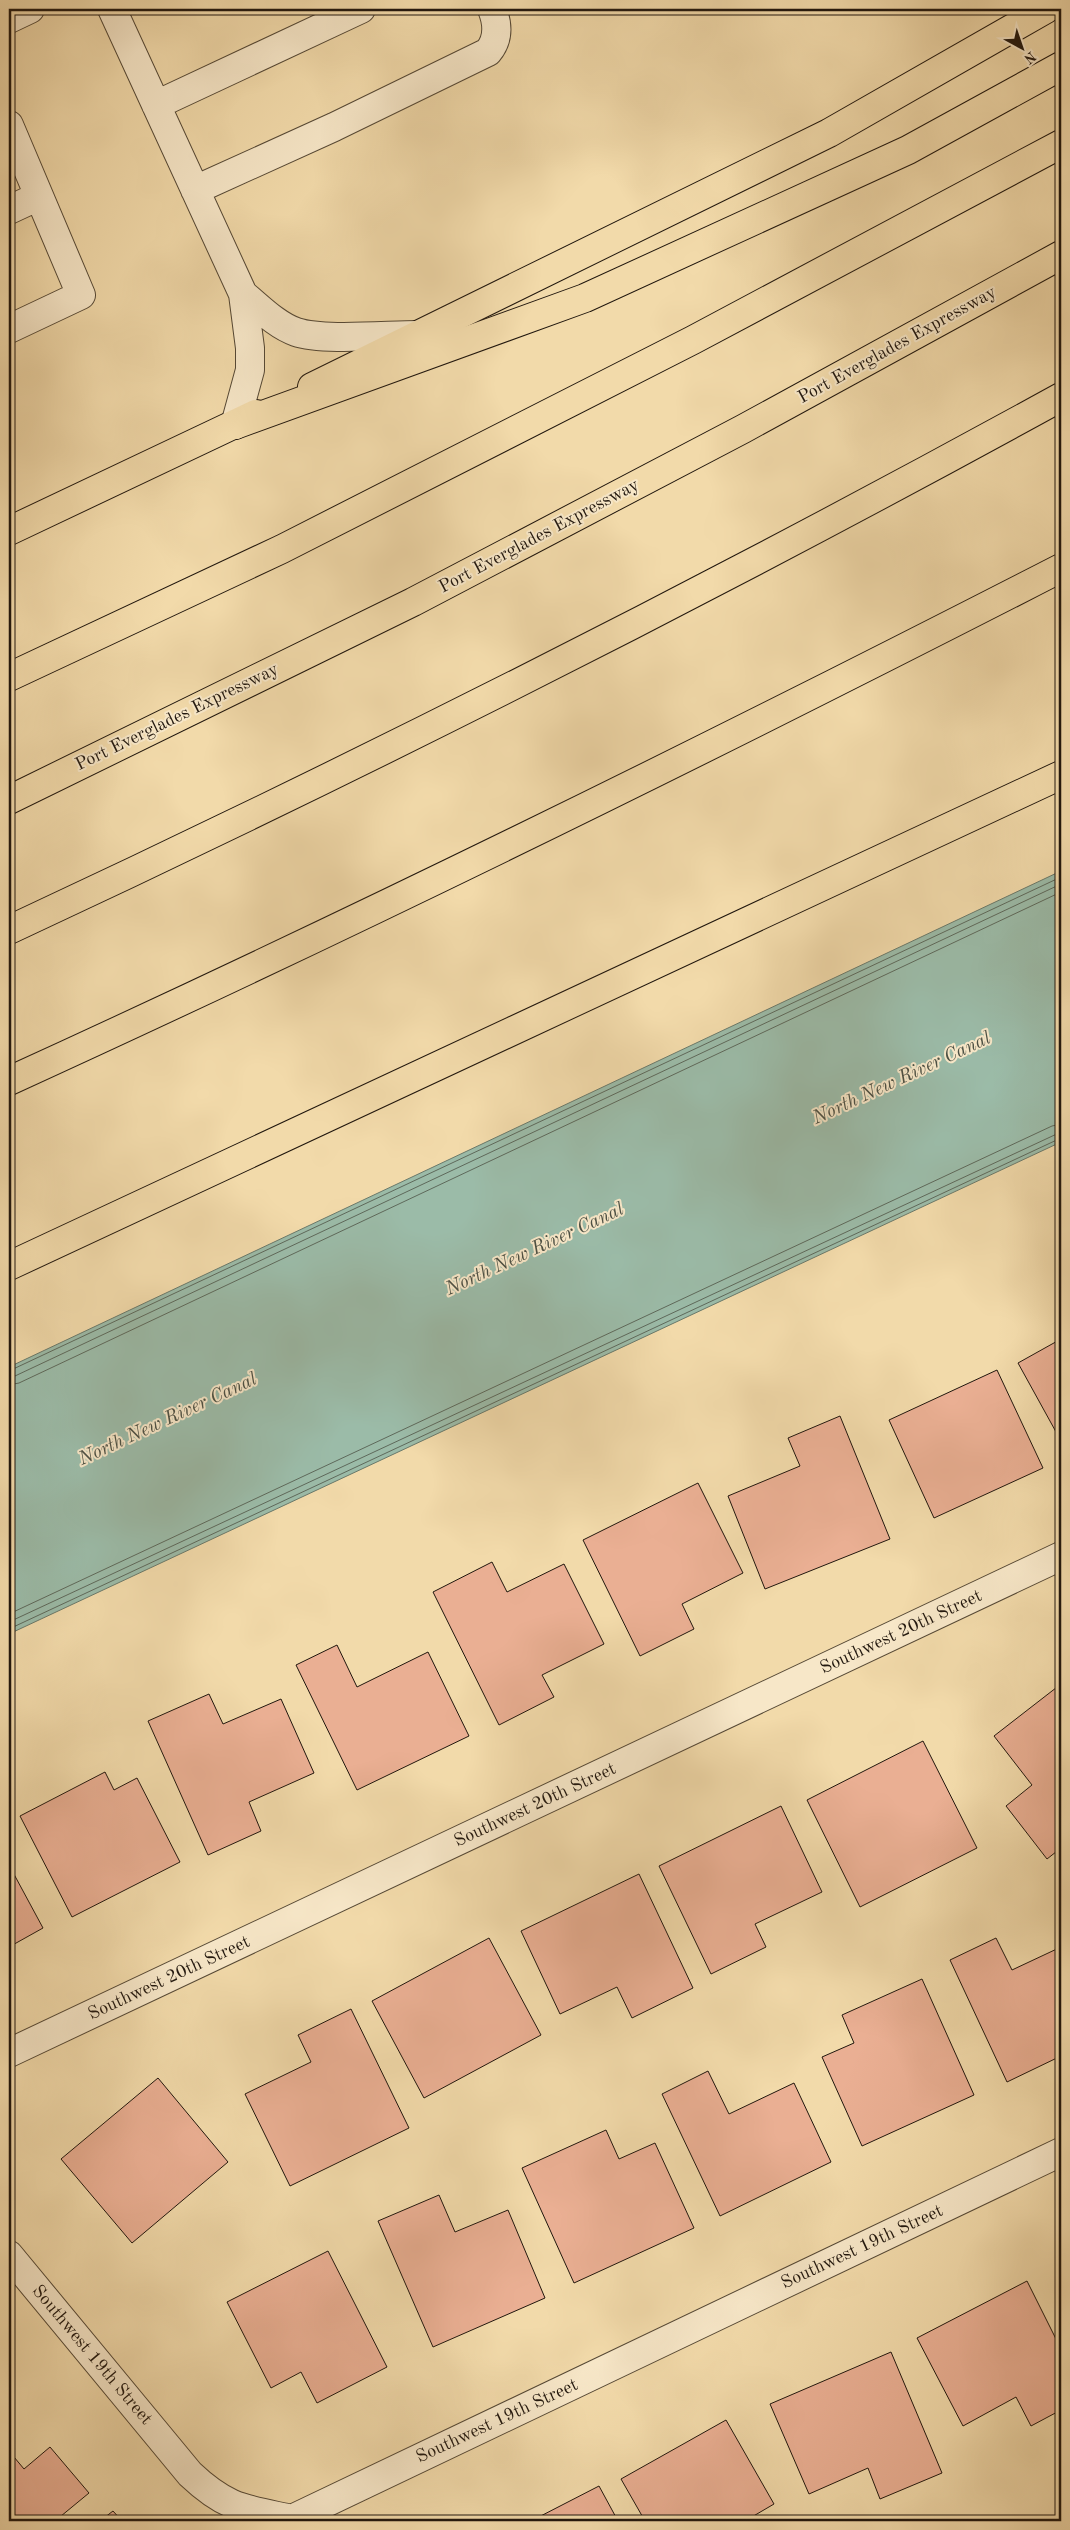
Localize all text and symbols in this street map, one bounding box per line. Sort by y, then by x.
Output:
north arrow [998,22,1048,72]
text: N [1021,48,1038,66]
street label: Port Everglades Expressway [795,283,1000,407]
street label: Port Everglades Expressway [436,475,642,596]
street label: Port Everglades Expressway [73,660,282,774]
water label: North New River Canal [809,1029,995,1129]
water label: North New River Canal [442,1200,628,1300]
water label: North New River Canal [75,1370,261,1470]
street label: Southwest 20th Street [817,1587,985,1677]
street label: Southwest 20th Street [451,1760,619,1850]
street label: Southwest 20th Street [85,1933,253,2023]
street label: Southwest 19th Street [778,2202,946,2292]
street label: Southwest 19th Street [29,2282,155,2428]
street label: Southwest 19th Street [413,2376,581,2466]

